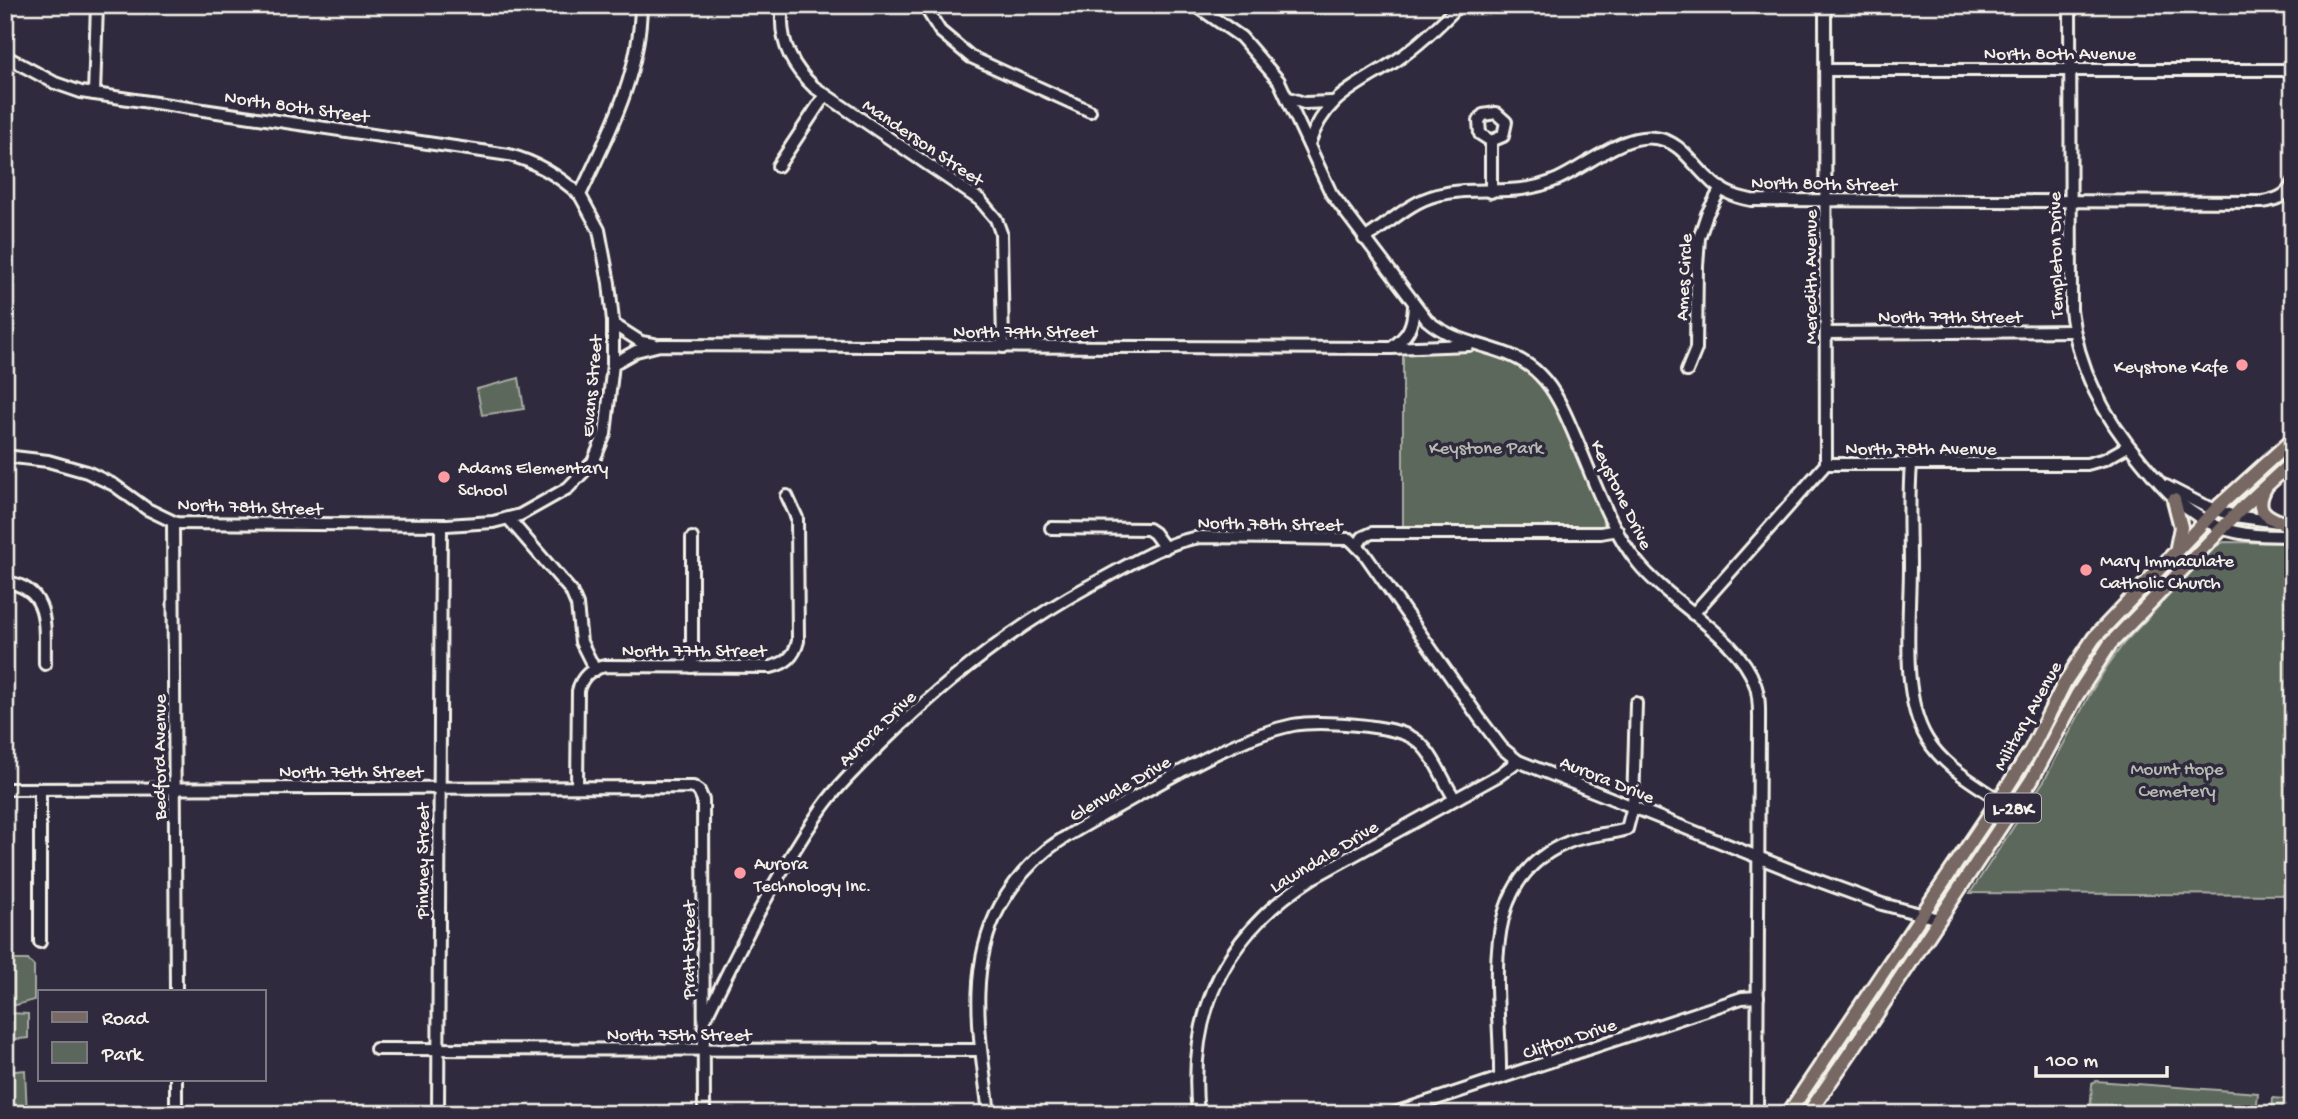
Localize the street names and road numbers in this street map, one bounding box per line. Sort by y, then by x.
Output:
street label: North 80th Avenue [1984,44,2136,67]
street label: North 80th Street [223,87,373,130]
street label: Manderson Street [857,95,989,194]
street label: North 80th Street [1751,173,1899,198]
street label: Templeton Drive [2045,191,2070,319]
street label: Meredith Avenue [1801,210,1824,344]
street label: Ames Circle [1672,233,1699,322]
street label: North 79th Street [1878,307,2024,330]
street label: North 79th Street [953,322,1099,345]
street label: Evans Street [578,332,610,438]
street label: Keystone Drive [1583,437,1656,554]
street label: North 78th Avenue [1845,439,1997,462]
street label: North 78th Street [177,494,325,523]
street label: North 78th Street [1197,513,1345,538]
street label: North 77th Street [622,641,768,664]
street label: Military Avenue [1990,658,2069,775]
street label: Aurora Drive [835,686,922,772]
street label: Bedford Avenue [150,694,173,821]
street label: Glenvale Drive [1066,752,1176,828]
street label: Aurora Drive [1556,752,1657,811]
street label: North 76th Street [279,762,425,785]
road number: L-28K [1985,794,2041,822]
street label: Pinkney Street [413,801,436,920]
street label: Lawndale Drive [1266,816,1384,899]
street label: Pratt Street [679,899,702,1000]
street label: Clifton Drive [1520,1014,1620,1066]
street label: North 75th Street [607,1025,753,1048]

